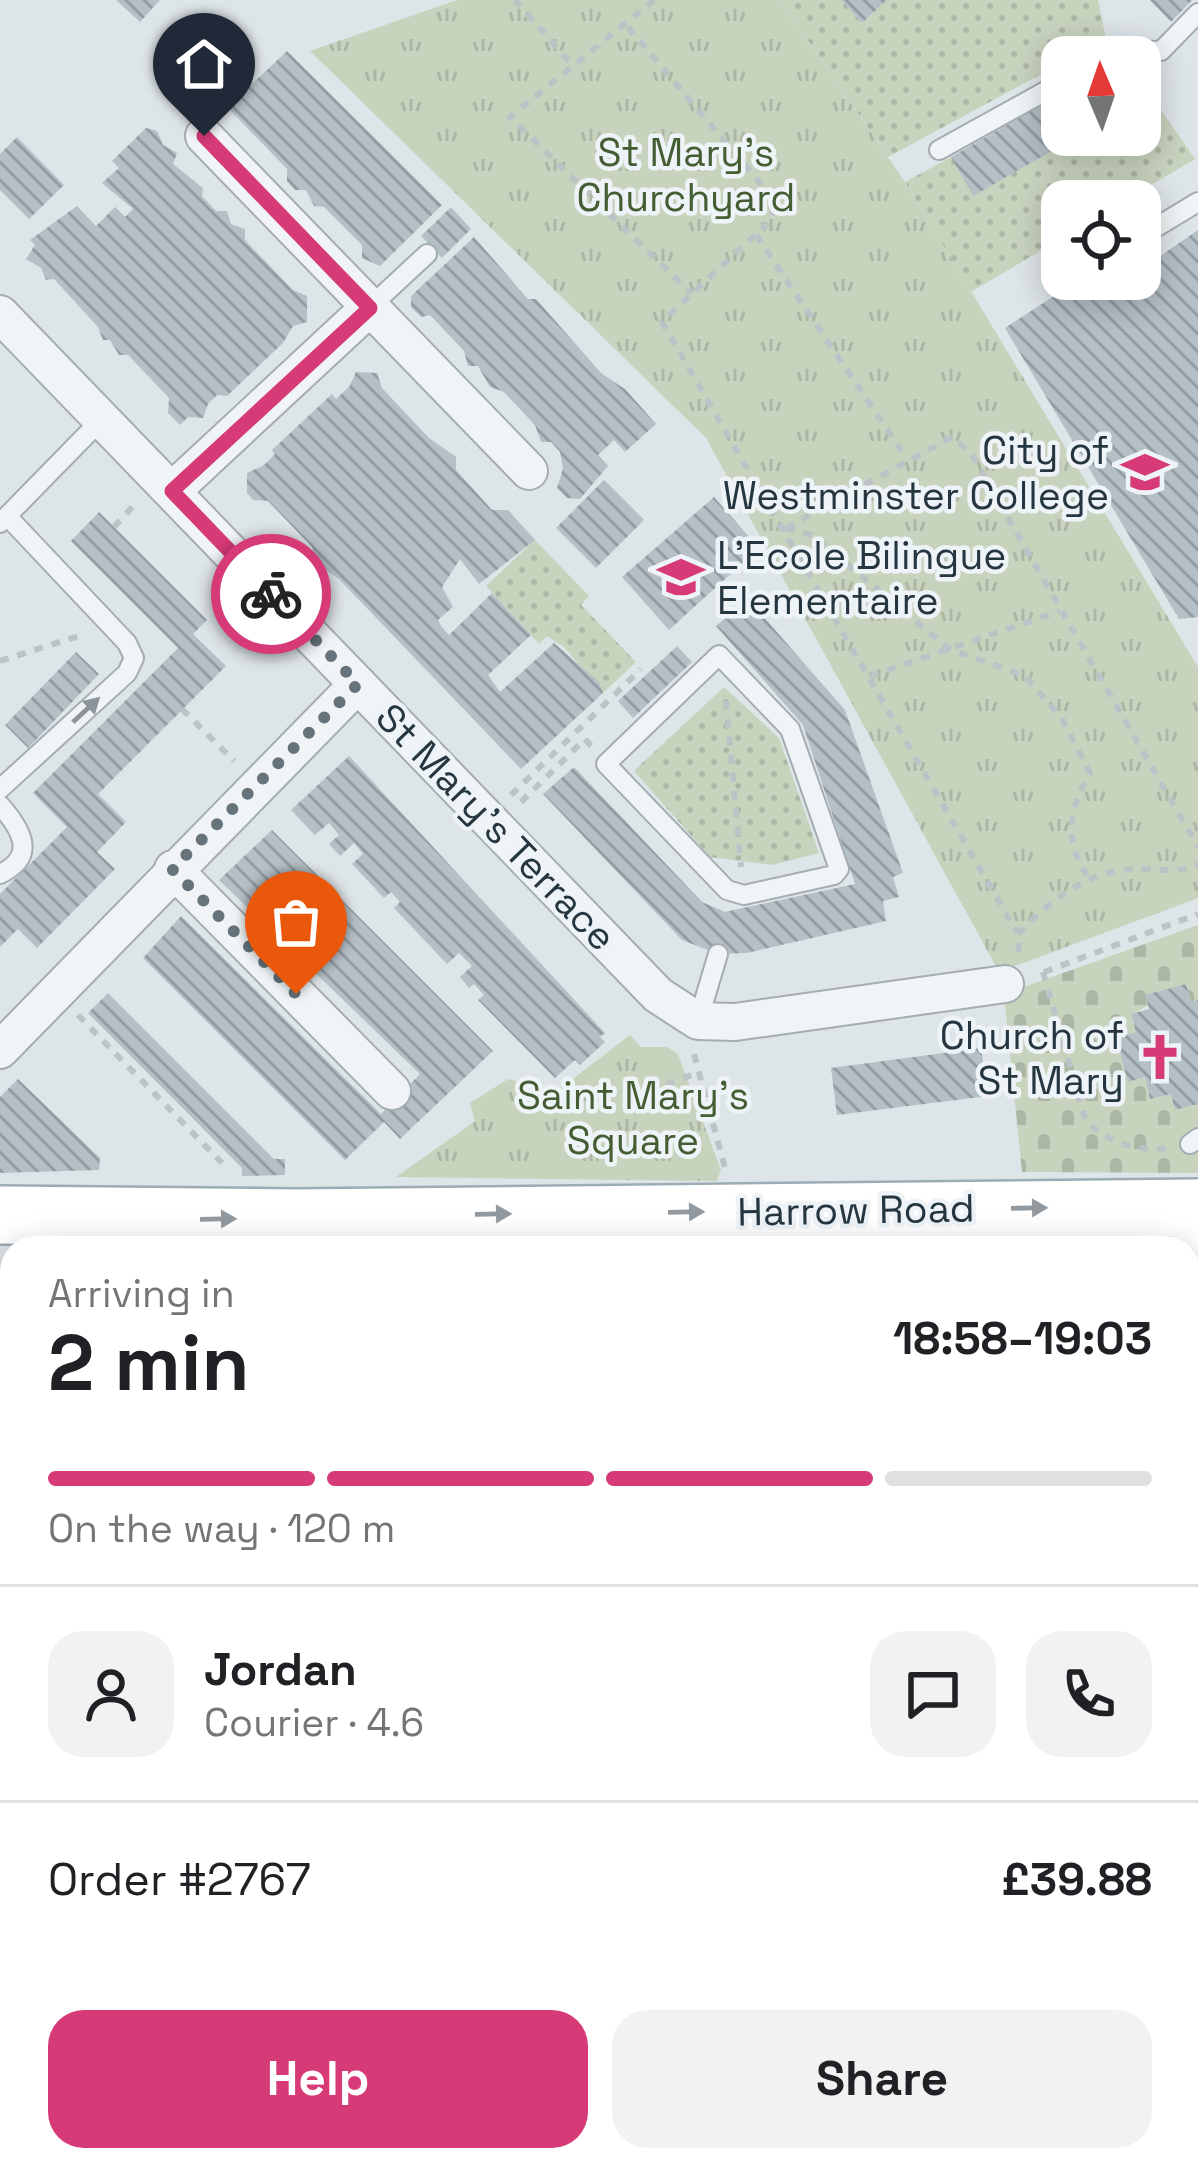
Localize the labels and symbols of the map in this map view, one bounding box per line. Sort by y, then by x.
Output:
pin [153,13,255,136]
north arrow [1041,36,1161,156]
park label: St Mary's Churchyard [577,128,795,222]
place label: City of Westminster College [723,426,1109,520]
school or university icon: City of Westminster College [1120,447,1170,497]
place label: L'Ecole Bilingue Elementaire [717,531,1006,625]
courier [211,534,331,654]
school or university icon: L'Ecole Bilingue Elementaire [656,552,706,602]
street label: St Mary's Terrace [365,693,627,961]
one-way arrow [72,697,101,724]
pin [245,871,347,994]
place label: Church of St Mary [940,1011,1124,1105]
church icon: Church of St Mary [1135,1032,1185,1082]
park label: Saint Mary's Square [517,1071,749,1165]
street label: Harrow Road [737,1183,975,1237]
one-way arrow [1011,1198,1049,1218]
one-way arrow [668,1202,706,1222]
one-way arrow [475,1204,513,1224]
one-way arrow [200,1209,238,1228]

